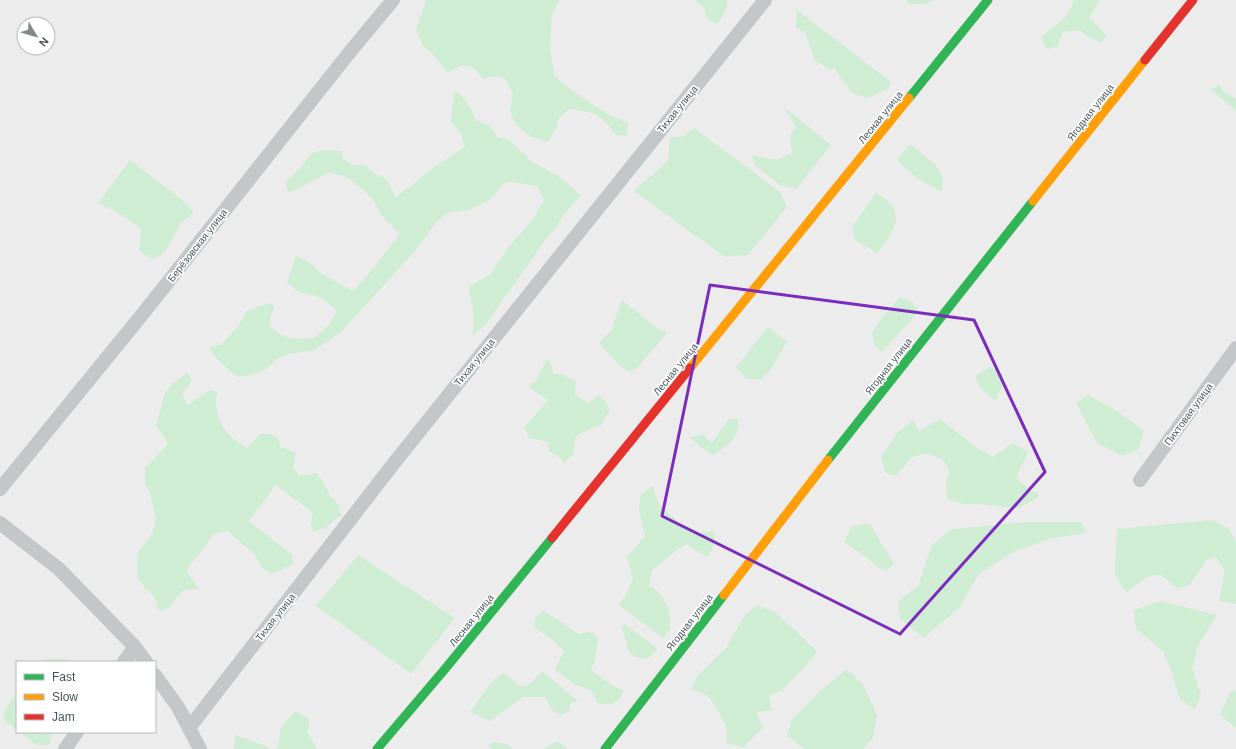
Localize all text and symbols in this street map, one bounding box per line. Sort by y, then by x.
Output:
north arrow [16,16,56,56]
text: N [37,35,51,49]
street label: Ягодная улица [1065,82,1116,143]
street label: Тихая улица [655,83,700,135]
street label: Лесная улица [856,89,905,146]
street label: Берёзовская улица [166,206,229,284]
street label: Тихая улица [452,336,497,388]
street label: Ягодная улица [863,336,914,397]
street label: Лесная улица [651,341,700,398]
street label: Пихтовая улица [1162,381,1215,448]
street label: Тихая улица [253,591,298,643]
street label: Лесная улица [447,592,496,649]
street label: Ягодная улица [664,592,715,653]
legend [16,661,156,733]
text: Fast [52,670,76,684]
text: Slow [52,690,78,704]
text: Jam [52,710,75,724]

